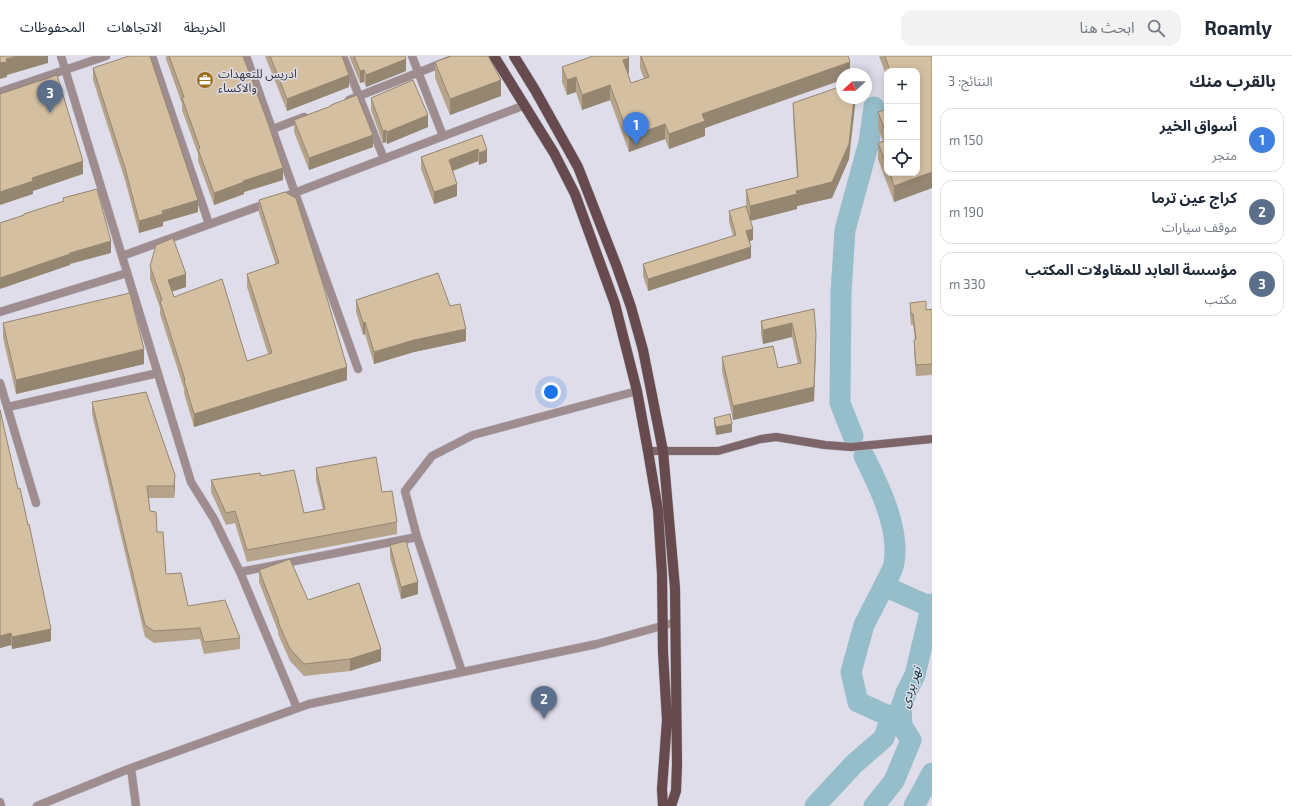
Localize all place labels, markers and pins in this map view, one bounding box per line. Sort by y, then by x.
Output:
place label: ادريس للتعهدات والاكساء [218,66,297,95]
office icon: ادريس للتعهدات والاكساء [195,70,215,90]
pin: 3 [37,80,63,113]
pin: 1 [623,112,649,145]
pin: 2 [531,686,557,719]

